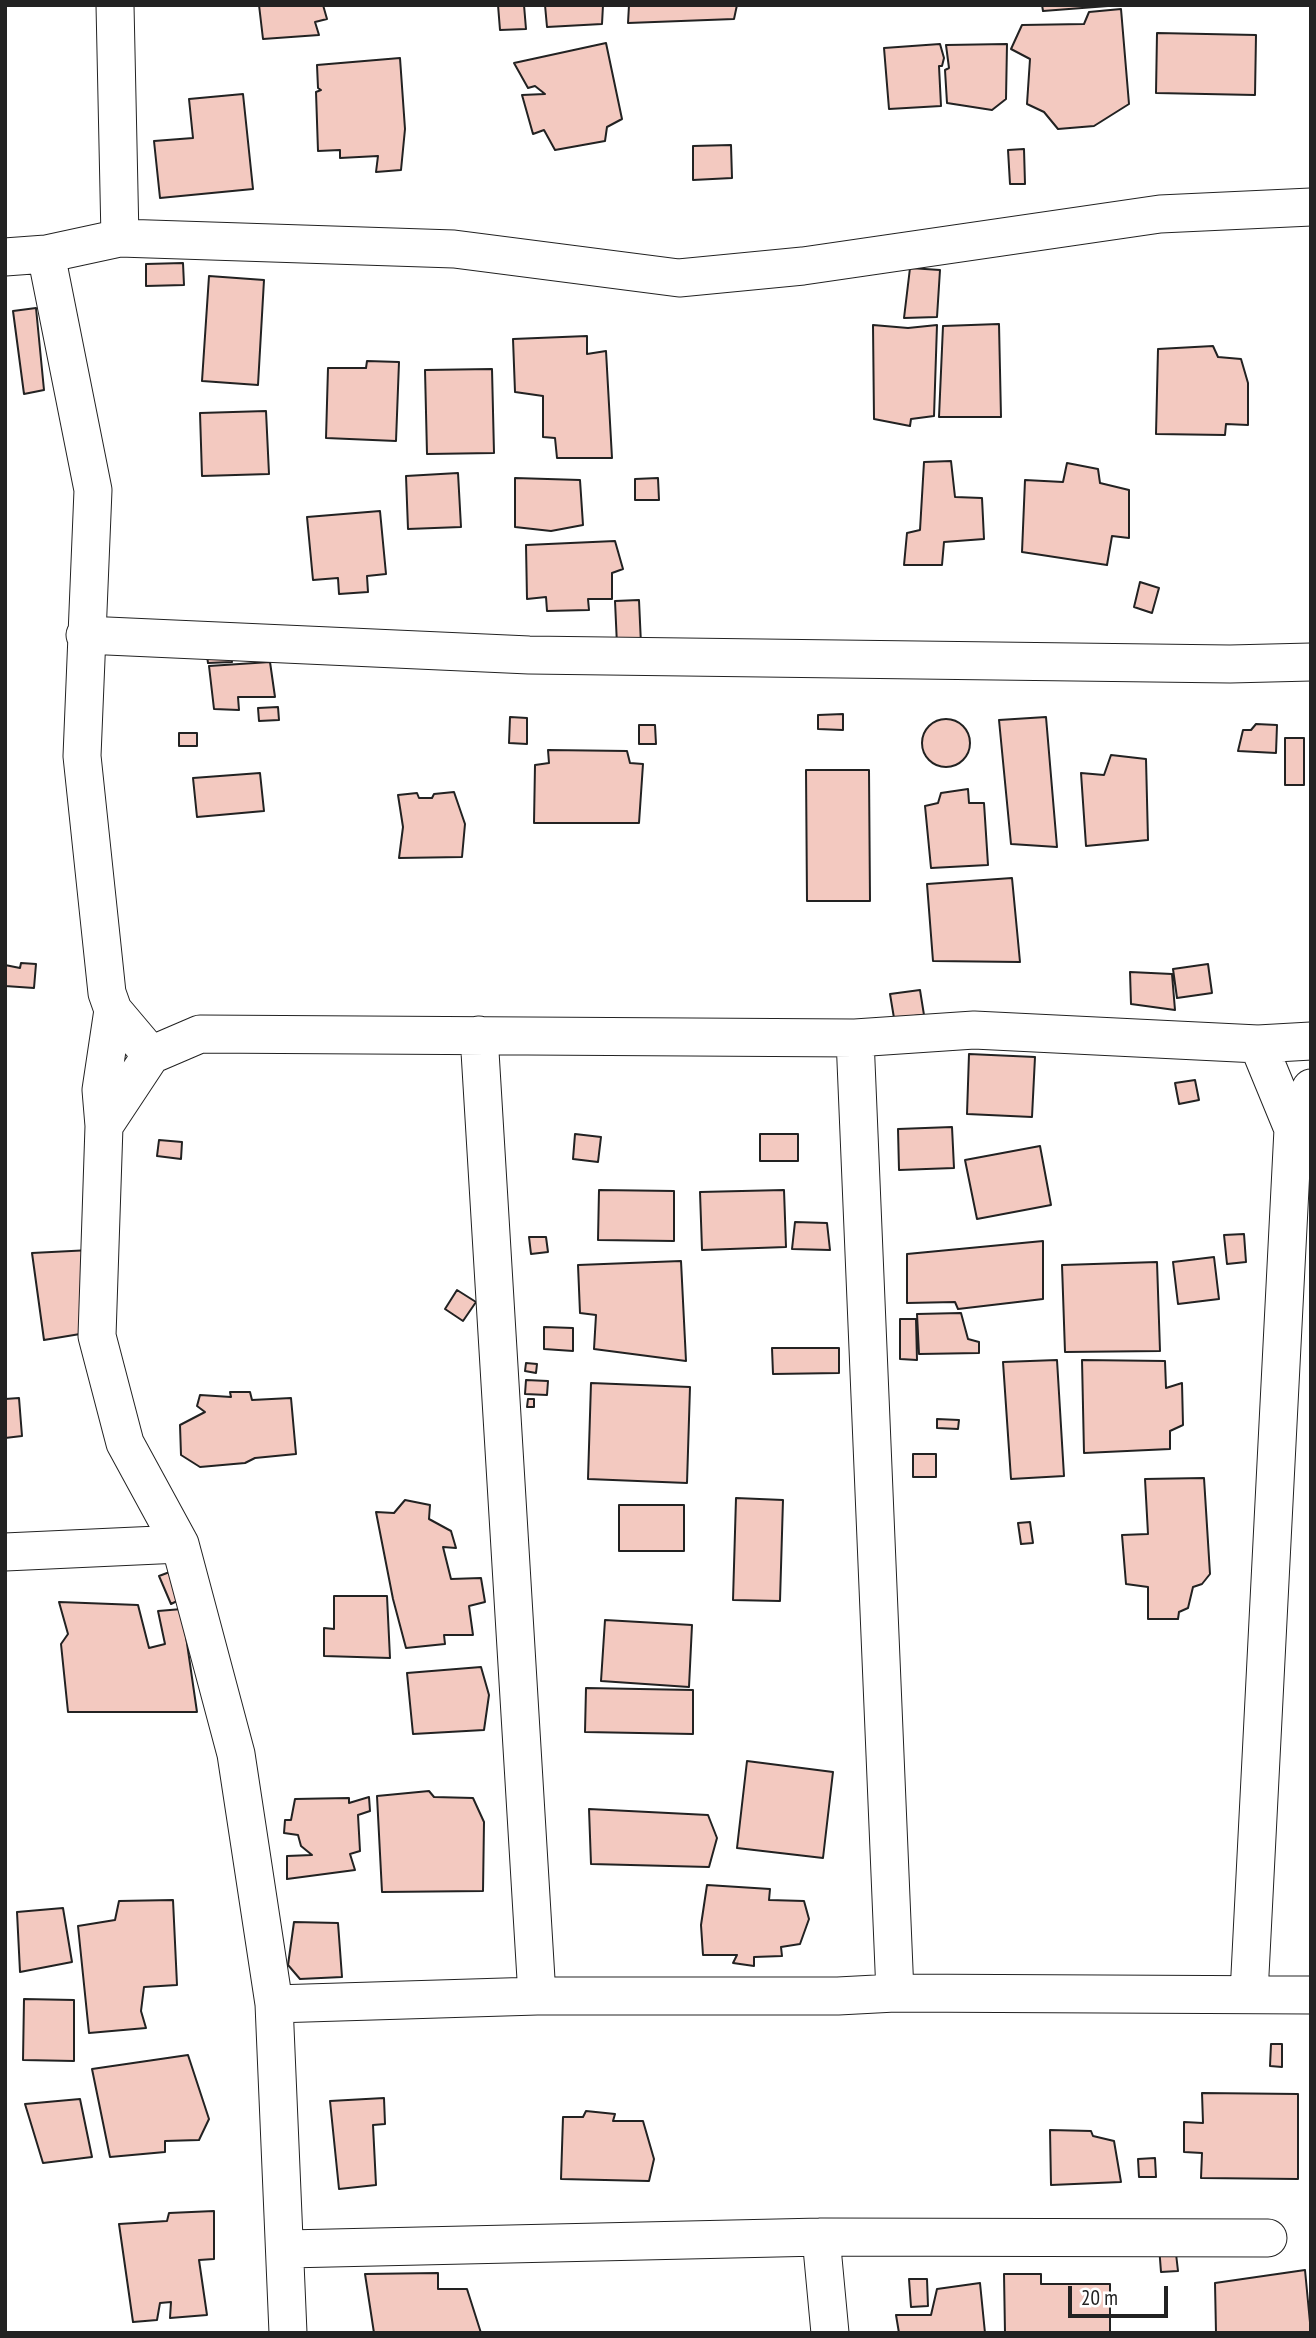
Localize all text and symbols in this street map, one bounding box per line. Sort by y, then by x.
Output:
scale bar [1071,2272,1171,2316]
text: 20 m [1081,2284,1118,2311]

